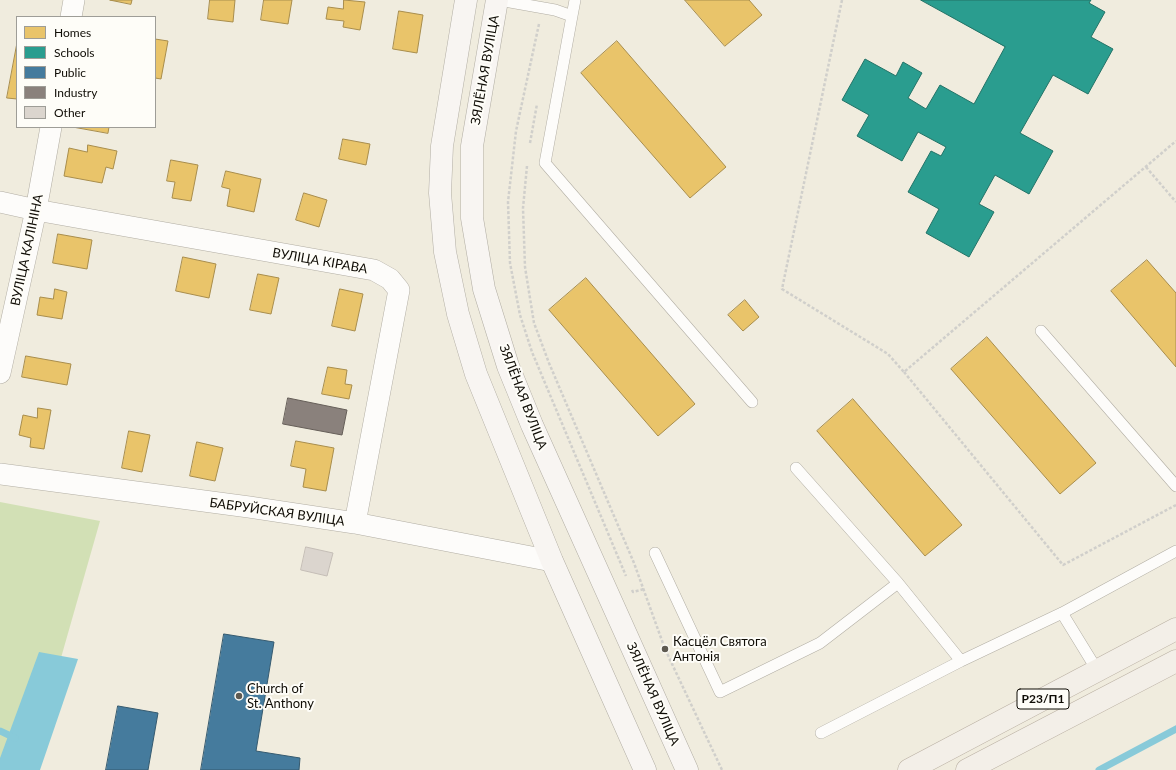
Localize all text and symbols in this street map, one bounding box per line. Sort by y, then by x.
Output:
street label: ЗЯЛЁНАЯ ВУЛІЦА [468,14,502,126]
legend [16,16,156,128]
text: Homes [54,25,91,40]
text: Schools [54,45,95,60]
text: Public [54,65,86,80]
text: Industry [54,85,97,100]
text: Other [54,105,85,120]
street label: ВУЛІЦА КАЛІНІНА [8,193,46,307]
street label: ВУЛІЦА КІРАВА [271,245,369,277]
street label: ЗЯЛЁНАЯ ВУЛІЦА [496,342,550,452]
street label: БАБРУЙСКАЯ ВУЛІЦА [208,495,346,529]
place label: Касцёл Святога Антонія [673,634,767,665]
street label: ЗЯЛЁНАЯ ВУЛІЦА [623,640,683,748]
marker: Касцёл Святога Антонія [660,644,670,654]
place label: Church of St. Anthony [247,681,314,712]
road number: Р23/П1 [1017,689,1069,709]
marker: Church of St. Anthony [234,691,244,701]

